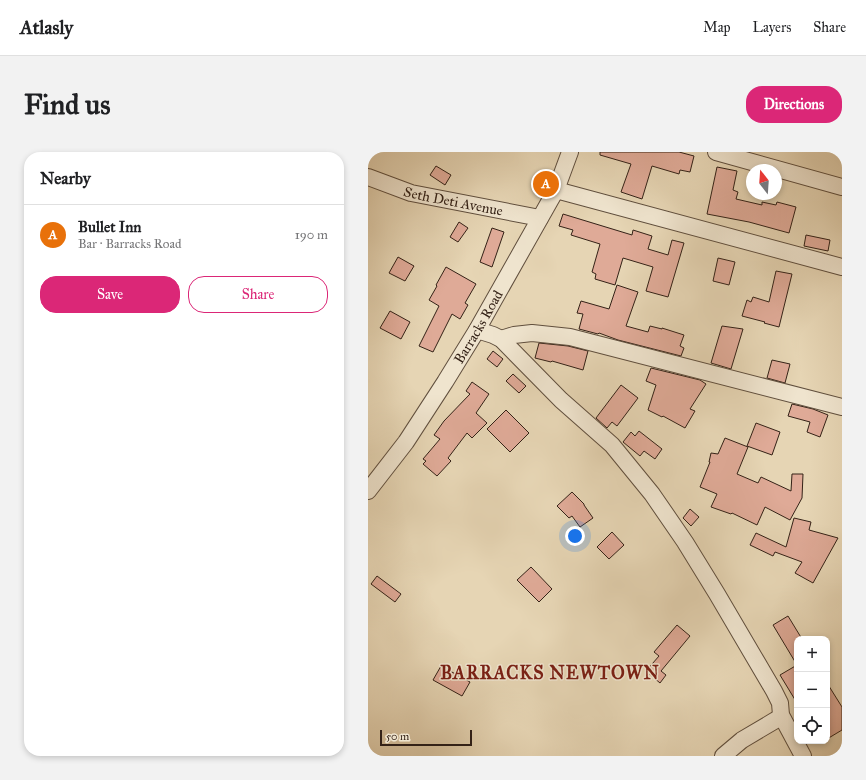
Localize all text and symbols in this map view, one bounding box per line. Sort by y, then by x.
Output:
text: Atlasly [20,16,73,39]
text: Map [703,19,731,36]
text: Layers [753,19,791,36]
text: Share [813,19,846,36]
button: Directions [746,86,842,123]
text: Find us [24,87,110,122]
north arrow [746,164,782,200]
text: Nearby [40,168,91,189]
pin: A [533,169,559,199]
street label: Seth Deti Avenue [401,183,504,220]
text: Bullet Inn [78,218,141,236]
text: A [49,227,57,243]
text: 190 m [295,227,328,243]
text: Bar · Barracks Road [78,236,182,252]
button: Save [40,276,180,313]
button: Share [188,276,328,313]
street label: Barracks Road [450,287,507,367]
your location [565,526,585,546]
map controls [794,636,830,744]
button: + [794,636,830,672]
district label: BARRACKS NEWTOWN [440,662,660,684]
button: − [794,672,830,708]
button: locate [794,708,830,744]
scale bar [380,728,472,747]
text: 50 m [386,730,409,743]

